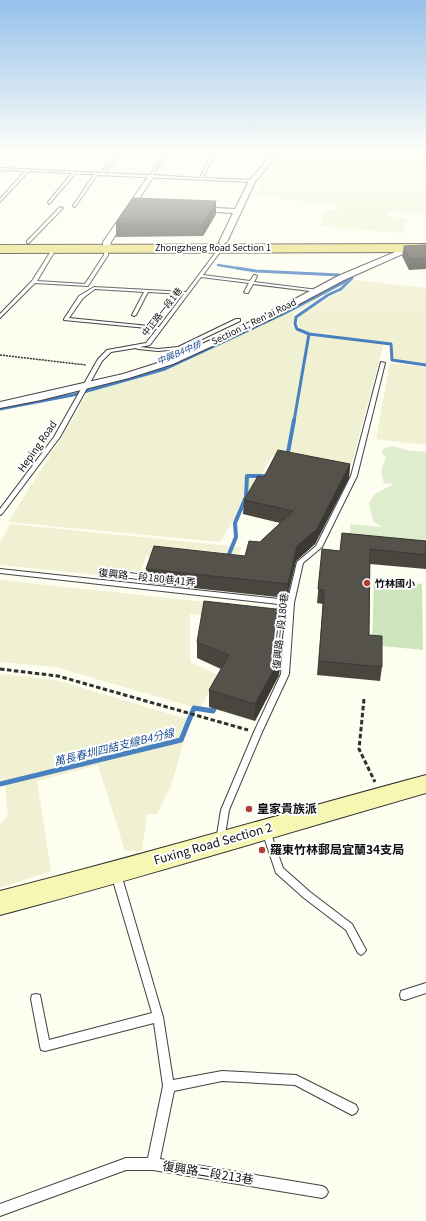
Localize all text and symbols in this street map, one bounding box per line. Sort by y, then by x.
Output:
street label: Zhongzheng Road Section 1 [155,241,271,254]
street label: 中正路一段1巷 [138,284,185,339]
street label: Section 1, Ren'ai Road [209,295,298,348]
water label: 中興B4中排 [155,337,204,368]
street label: Heping Road [13,417,60,474]
street label: 復興路二段180巷41弄 [98,564,196,589]
place label: 竹林國小 [374,575,416,590]
marker: 竹林國小 [362,578,372,588]
street label: 復興路二段180巷 [268,592,291,670]
water label: 萬長春圳四結支線B4分線 [52,723,177,769]
place label: 皇家貴族派 [257,799,317,816]
marker: 皇家貴族派 [244,804,254,814]
street label: Fuxing Road Section 2 [151,817,274,868]
place label: 羅東竹林郵局宜蘭34支局 [270,840,404,857]
marker: 羅東竹林郵局宜蘭34支局 [257,845,267,855]
street label: 復興路二段213巷 [161,1156,255,1187]

